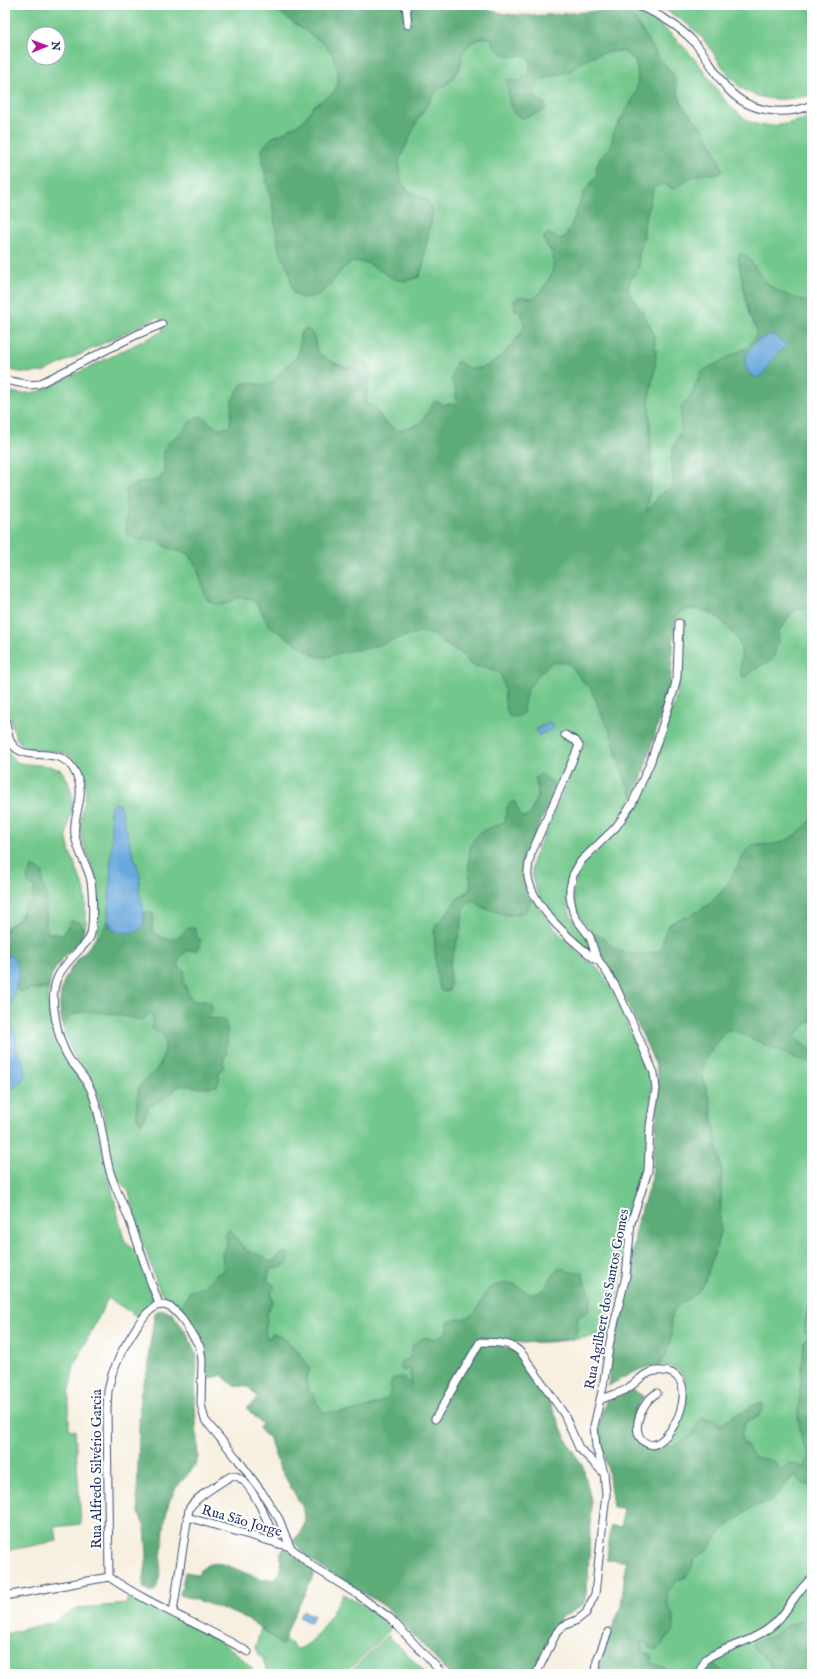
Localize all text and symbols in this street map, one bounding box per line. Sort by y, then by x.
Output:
north arrow [26,26,66,66]
text: N [48,40,62,51]
street label: Rua Agilbert dos Santos Gomes [581,1207,633,1391]
street label: Rua Alfredo Silvério Garcia [88,1388,106,1549]
street label: Rua São Jorge [199,1501,285,1541]

